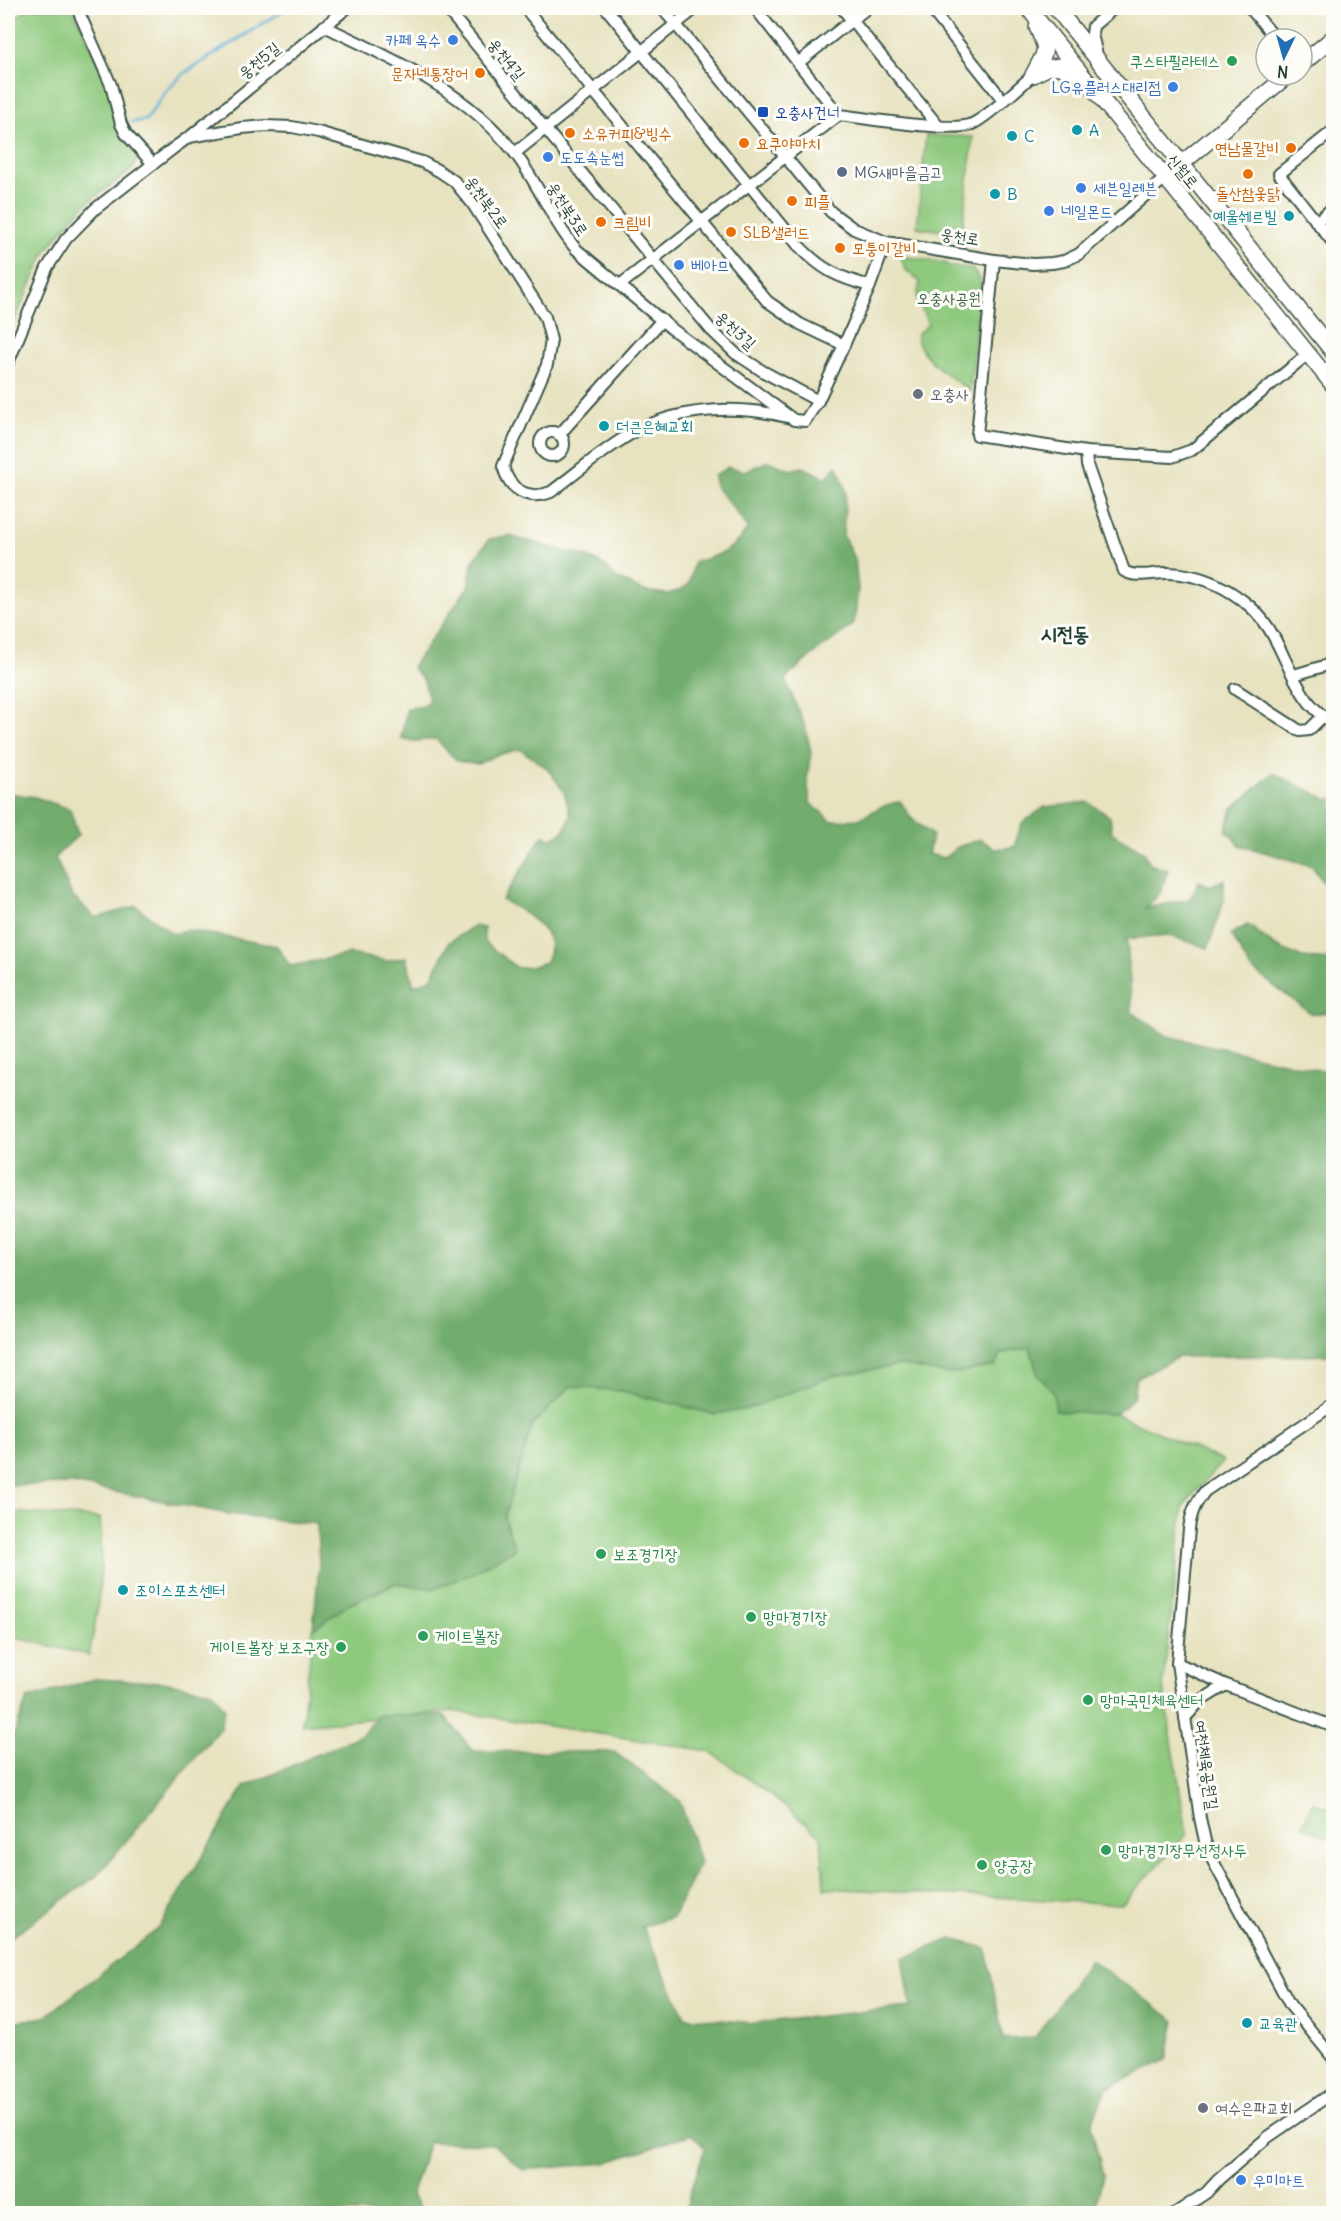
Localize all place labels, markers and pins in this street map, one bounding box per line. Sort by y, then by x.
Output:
place label: 카페 옥수 [386,30,441,50]
marker: 카페 옥수 [446,33,460,47]
place label: 쿠스타필라테스 [1130,51,1220,71]
marker: 쿠스타필라테스 [1225,54,1239,68]
place label: 문자네통장어 [391,63,468,83]
marker: 문자네통장어 [473,66,487,80]
place label: LG유플러스대리점 [1051,77,1161,97]
marker: LG유플러스대리점 [1166,80,1180,94]
place label: 오충사건너 [775,102,839,122]
marker: 오충사건너 [756,105,770,119]
place label: A [1089,120,1099,140]
place label: 소유커피&빙수 [582,123,672,143]
marker: A [1070,123,1084,137]
marker: 소유커피&빙수 [563,126,577,140]
place label: C [1024,126,1035,146]
marker: C [1005,129,1019,143]
place label: 요쿠야마치 [756,133,820,153]
marker: 요쿠야마치 [737,136,751,150]
place label: 연남물갈비 [1215,138,1279,158]
marker: 연남물갈비 [1284,141,1298,155]
place label: 도도속눈썹 [560,147,624,167]
marker: 도도속눈썹 [541,150,555,164]
place label: MG새마을금고 [854,162,943,182]
marker: MG새마을금고 [835,165,849,179]
marker: 돌산참옻닭 [1241,167,1255,181]
place label: 세븐일레븐 [1093,178,1157,198]
marker: 세븐일레븐 [1074,181,1088,195]
place label: 돌산참옻닭 [1216,183,1280,203]
place label: B [1007,184,1017,204]
marker: B [988,187,1002,201]
place label: 피플 [804,191,830,211]
marker: 피플 [785,194,799,208]
place label: 네일몬드 [1061,201,1113,221]
marker: 네일몬드 [1042,204,1056,218]
place label: 예울쉐르빌 [1213,206,1277,226]
marker: 예울쉐르빌 [1282,209,1296,223]
place label: 크림비 [613,212,652,232]
marker: 크림비 [594,215,608,229]
place label: SLB샐러드 [743,222,810,242]
marker: SLB샐러드 [724,225,738,239]
place label: 모퉁이갈비 [852,238,916,258]
marker: 모퉁이갈비 [833,241,847,255]
place label: 베아므 [691,255,730,275]
marker: 베아므 [672,258,686,272]
place label: 오충사 [930,384,969,404]
marker: 오충사 [911,387,925,401]
place label: 더큰은혜교회 [616,416,693,436]
marker: 더큰은혜교회 [597,419,611,433]
place label: 보조경기장 [613,1544,678,1564]
marker: 보조경기장 [594,1547,608,1561]
place label: 조이스포츠센터 [135,1580,225,1600]
marker: 조이스포츠센터 [116,1583,130,1597]
place label: 망마경기장 [763,1607,828,1627]
marker: 망마경기장 [744,1610,758,1624]
place label: 게이트볼장 [435,1626,500,1646]
marker: 게이트볼장 [416,1629,430,1643]
place label: 게이트볼장 보조구장 [209,1637,329,1657]
marker: 게이트볼장 보조구장 [334,1640,348,1654]
place label: 망마국민체육센터 [1100,1690,1203,1710]
marker: 망마국민체육센터 [1081,1693,1095,1707]
place label: 망마경기장무선정사두 [1118,1840,1247,1860]
marker: 망마경기장무선정사두 [1099,1843,1113,1857]
place label: 양궁장 [994,1855,1033,1875]
marker: 양궁장 [975,1858,989,1872]
place label: 교육관 [1259,2013,1298,2033]
marker: 교육관 [1240,2016,1254,2030]
place label: 여수은파교회 [1215,2098,1292,2118]
marker: 여수은파교회 [1196,2101,1210,2115]
place label: 우미마트 [1253,2170,1305,2190]
marker: 우미마트 [1234,2173,1248,2187]

